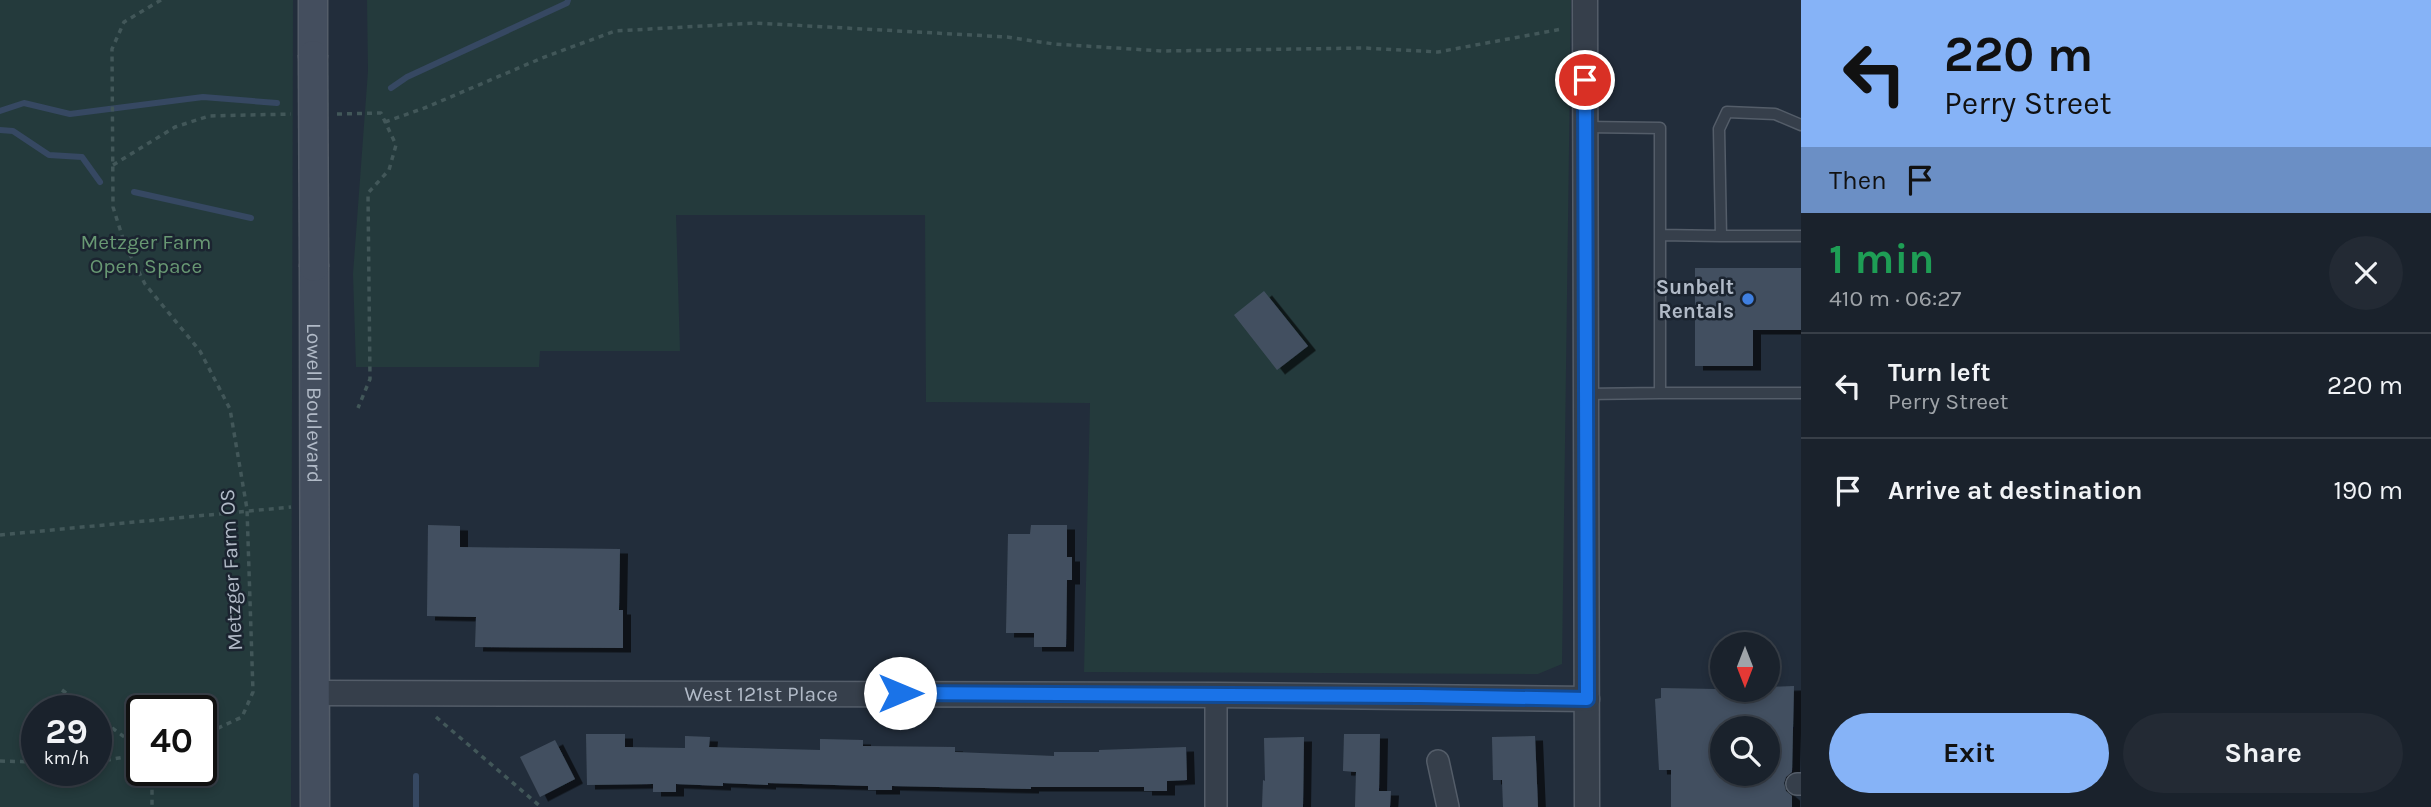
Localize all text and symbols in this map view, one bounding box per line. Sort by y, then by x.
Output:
text: 220 m [1944,26,2093,83]
icon: left [1829,28,1920,119]
pin [1555,50,1615,110]
icon: arrive [1566,61,1604,99]
text: Perry Street [1944,85,2112,122]
icon: arrive [1901,161,1939,199]
text: Then [1829,165,1887,196]
park label: Metzger Farm Open Space [81,230,211,278]
text: 1 min [1829,234,1934,284]
button: close [2329,236,2403,310]
place label: Sunbelt Rentals [1656,275,1734,323]
text: 410 m · 06:27 [1829,285,1961,312]
marker: Sunbelt Rentals [1740,291,1756,307]
street label: Lowell Boulevard [302,323,326,483]
text: Turn left [1888,357,1990,388]
icon: left [1829,367,1867,405]
text: 220 m [2327,370,2403,401]
text: Perry Street [1888,388,2008,415]
icon: arrive [1829,472,1867,510]
text: Arrive at destination [1888,475,2142,506]
text: 190 m [2333,475,2403,506]
street label: Metzger Farm OS [215,488,247,652]
north arrow [1710,632,1780,702]
map controls [1710,632,1780,786]
position arrow [863,656,937,730]
street label: West 121st Place [684,682,838,706]
speed limit sign: 40 [126,695,217,786]
text: 29 [45,711,88,752]
button: Exit [1829,713,2109,793]
button: Share [2123,713,2403,793]
button: search [1710,716,1780,786]
text: km/h [44,747,89,769]

